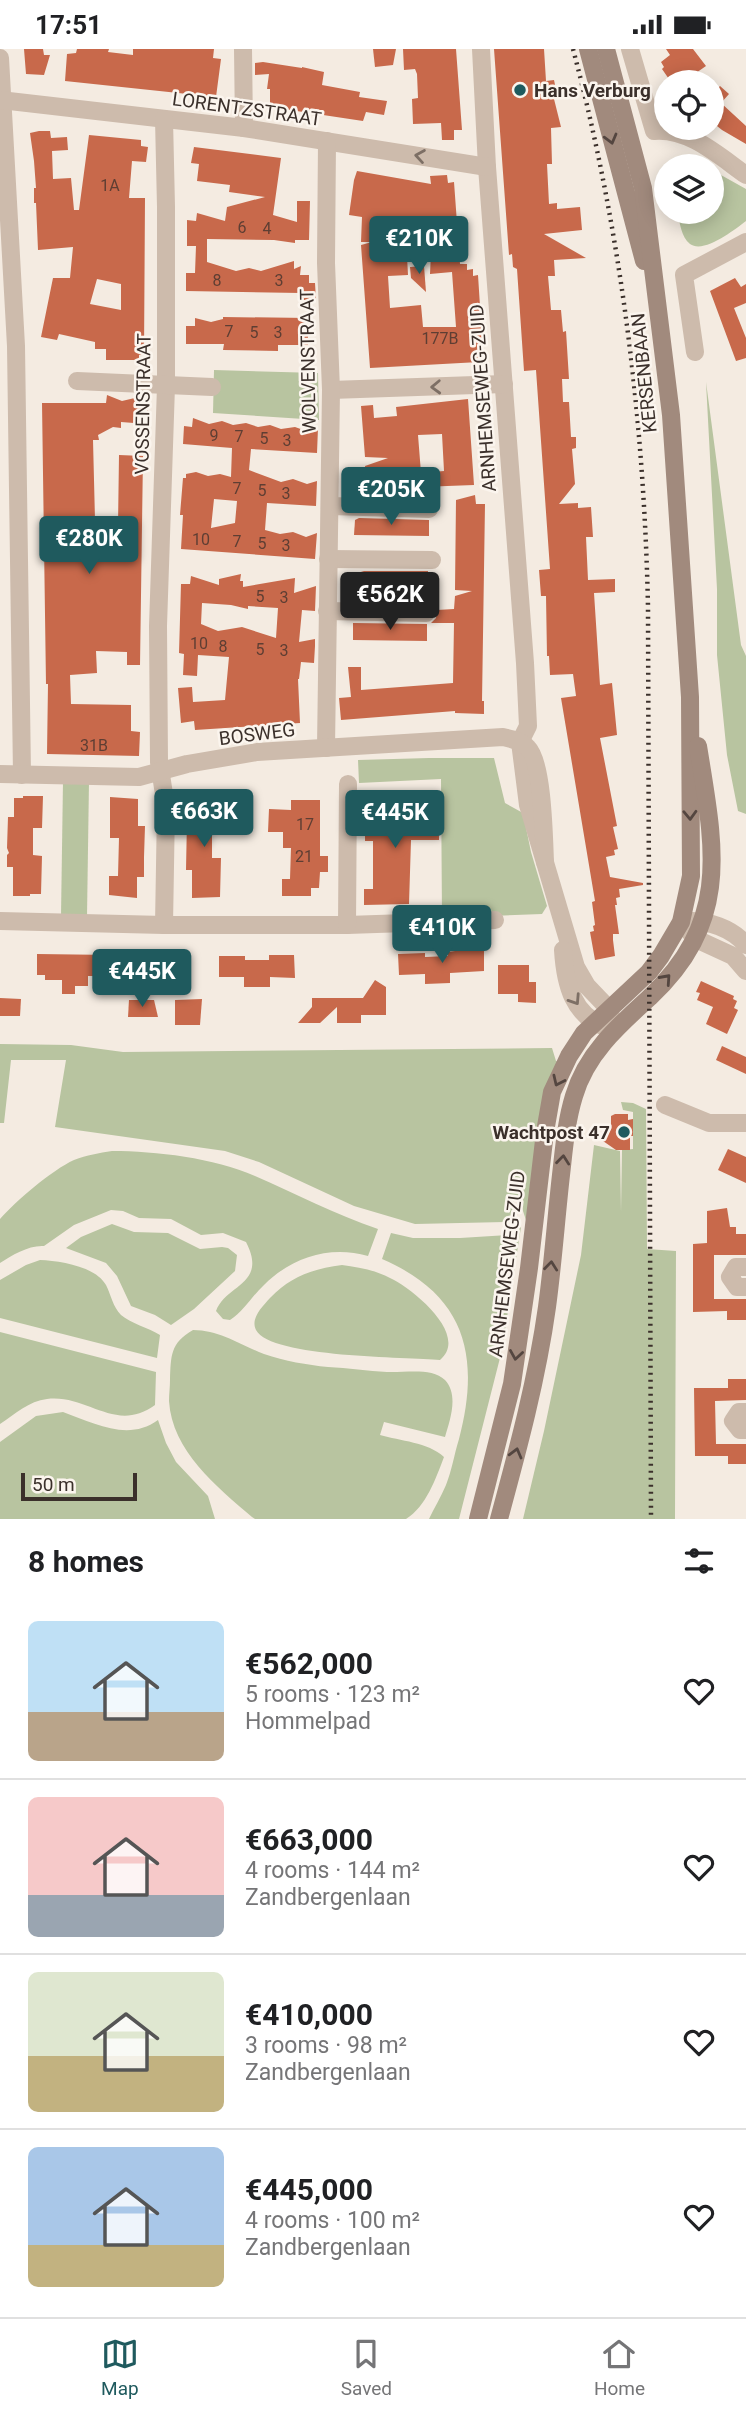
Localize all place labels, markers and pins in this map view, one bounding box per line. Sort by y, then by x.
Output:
place label: Hans Verburg [534,79,651,102]
marker: Hans Verburg [512,82,528,98]
pin: €210K [370,217,468,276]
pin: €205K [342,468,440,527]
pin: €280K [40,517,138,576]
pin: €562K [341,573,439,632]
pin: €663K [155,789,253,849]
pin: €445K [346,791,444,850]
pin: €410K [393,905,491,965]
pin: €445K [93,949,191,1009]
place label: Wachtpost 47 [492,1121,610,1144]
marker: Wachtpost 47 [616,1124,632,1140]

